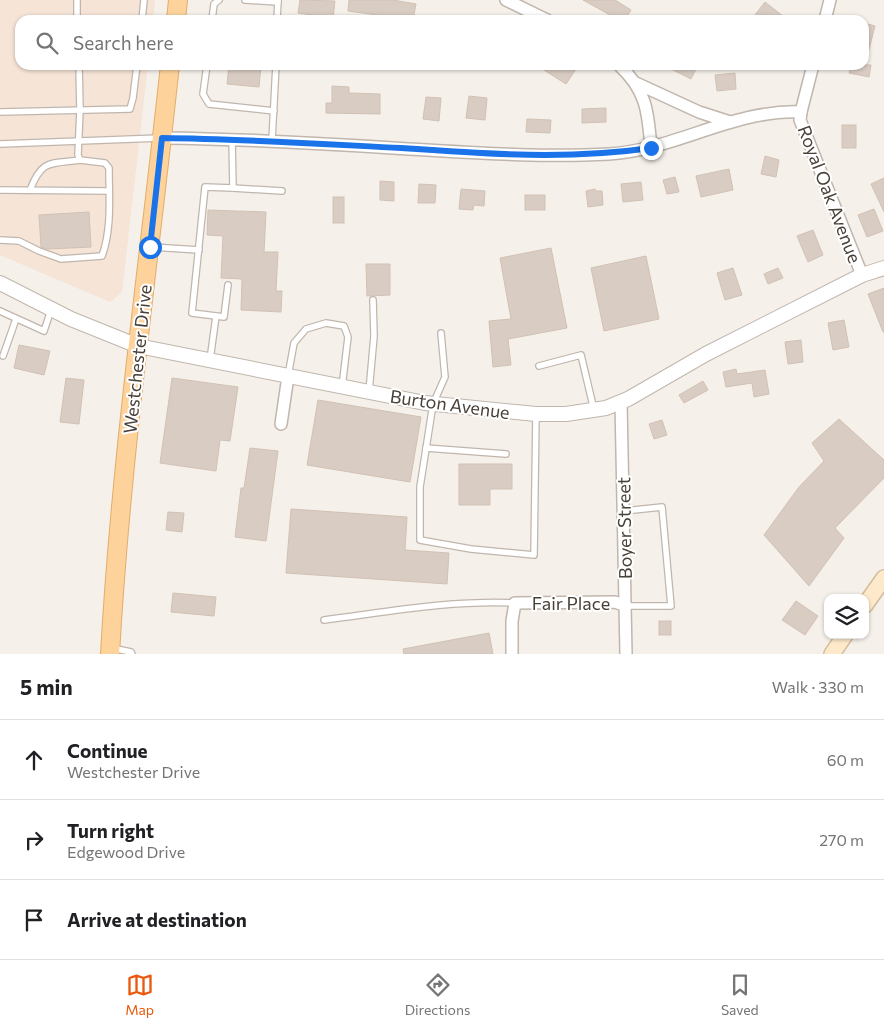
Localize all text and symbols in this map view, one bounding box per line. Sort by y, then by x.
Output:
search box [15,15,869,70]
icon: search [33,29,61,57]
text: Search here [73,31,173,54]
street label: Royal Oak Avenue [794,122,866,266]
route end [640,137,663,160]
route start [139,236,162,259]
street label: Westchester Drive [118,283,156,435]
street label: Burton Avenue [389,385,511,423]
street label: Boyer Street [612,477,636,579]
street label: Fair Place [532,592,610,614]
map controls [824,594,869,639]
button: layers [824,594,869,639]
text: 5 min [20,674,73,699]
text: Walk · 330 m [772,677,864,696]
text: Continue [67,739,147,762]
icon: ahead [20,746,48,774]
text: 60 m [827,750,864,769]
text: Westchester Drive [67,762,200,781]
text: Turn right [67,819,154,842]
icon: right [20,826,48,854]
text: 270 m [819,830,864,849]
text: Edgewood Drive [67,842,185,861]
icon: arrive [20,906,48,934]
text: Arrive at destination [67,908,247,931]
tab: Map [125,971,154,1018]
tab: Directions [405,971,470,1018]
tab: Saved [721,971,759,1018]

